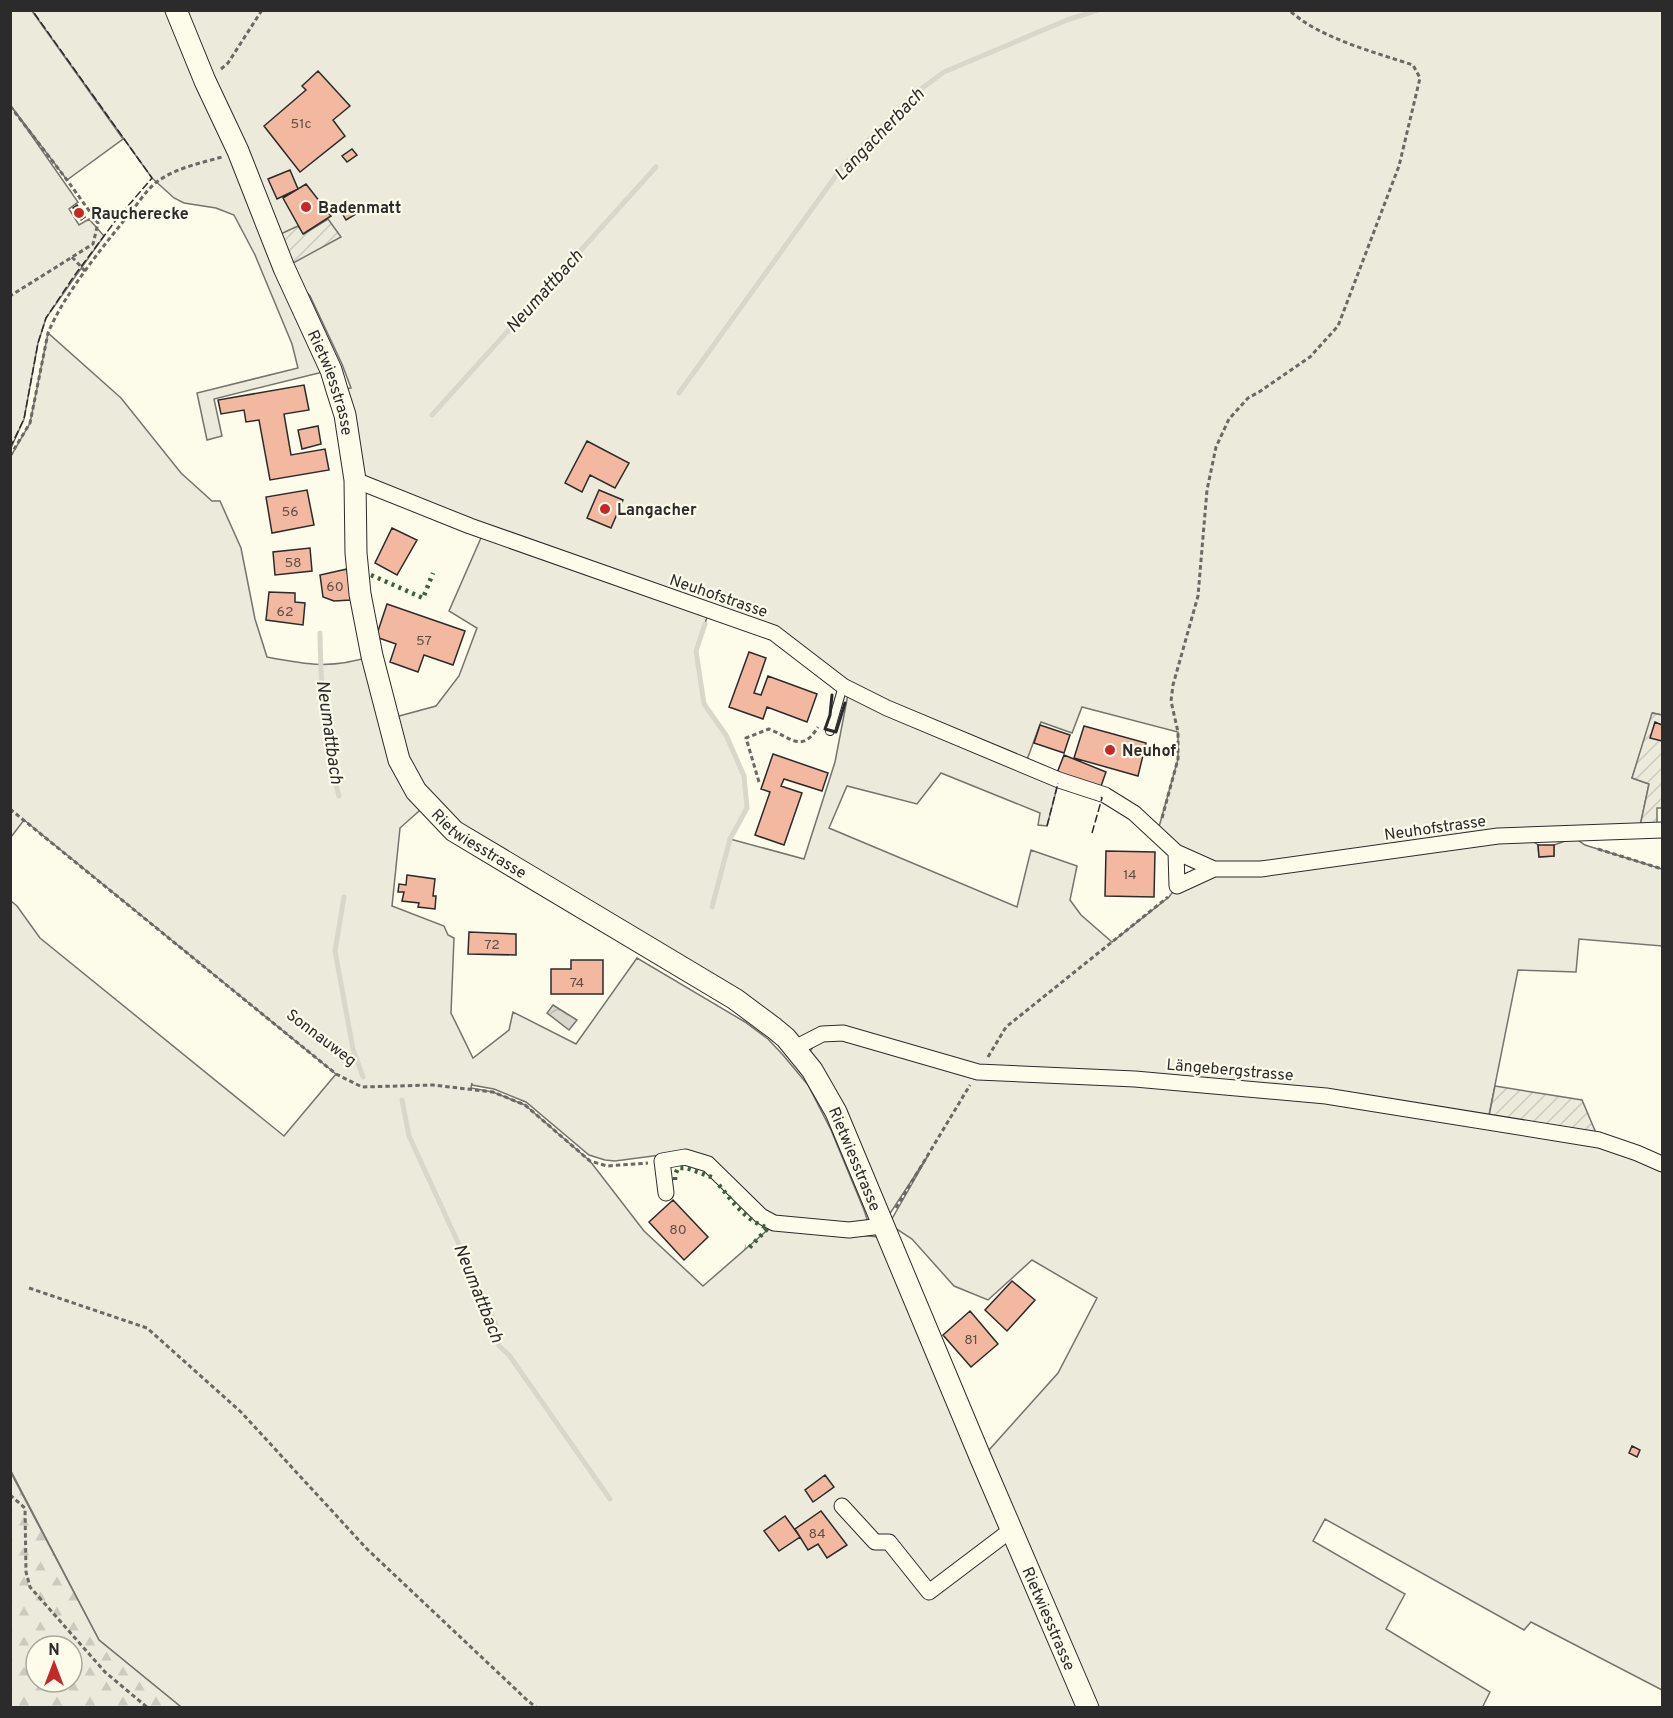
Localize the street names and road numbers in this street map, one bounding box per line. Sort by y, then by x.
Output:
street label: Rietwiesstrasse [302,327,356,437]
street label: Neuhofstrasse [667,571,770,623]
street label: Rietwiesstrasse [426,805,530,884]
street label: Neuhofstrasse [1383,812,1487,846]
street label: Sonnauweg [282,1006,360,1072]
street label: Längebergstrasse [1165,1055,1294,1087]
street label: Rietwiesstrasse [823,1104,884,1214]
street label: Rietwiesstrasse [1017,1564,1079,1674]

